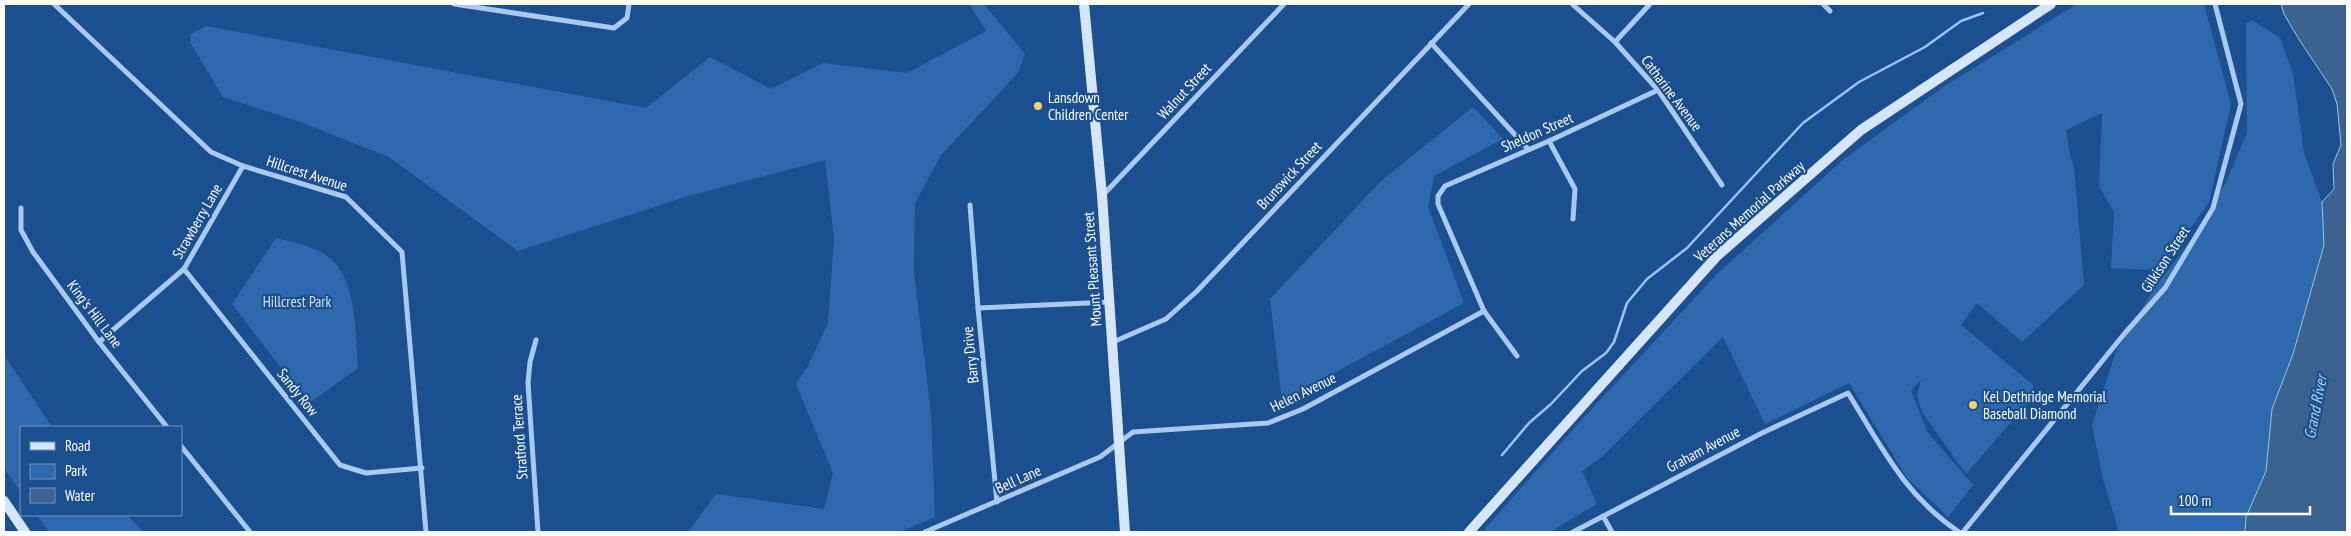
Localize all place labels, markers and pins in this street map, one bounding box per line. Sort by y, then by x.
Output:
place label: Lansdown Children Center [1048,88,1129,124]
marker: Lansdown Children Center [1032,100,1044,112]
place label: Kel Dethridge Memorial Baseball Diamond [1983,387,2107,423]
marker: Kel Dethridge Memorial Baseball Diamond [1967,399,1979,411]

